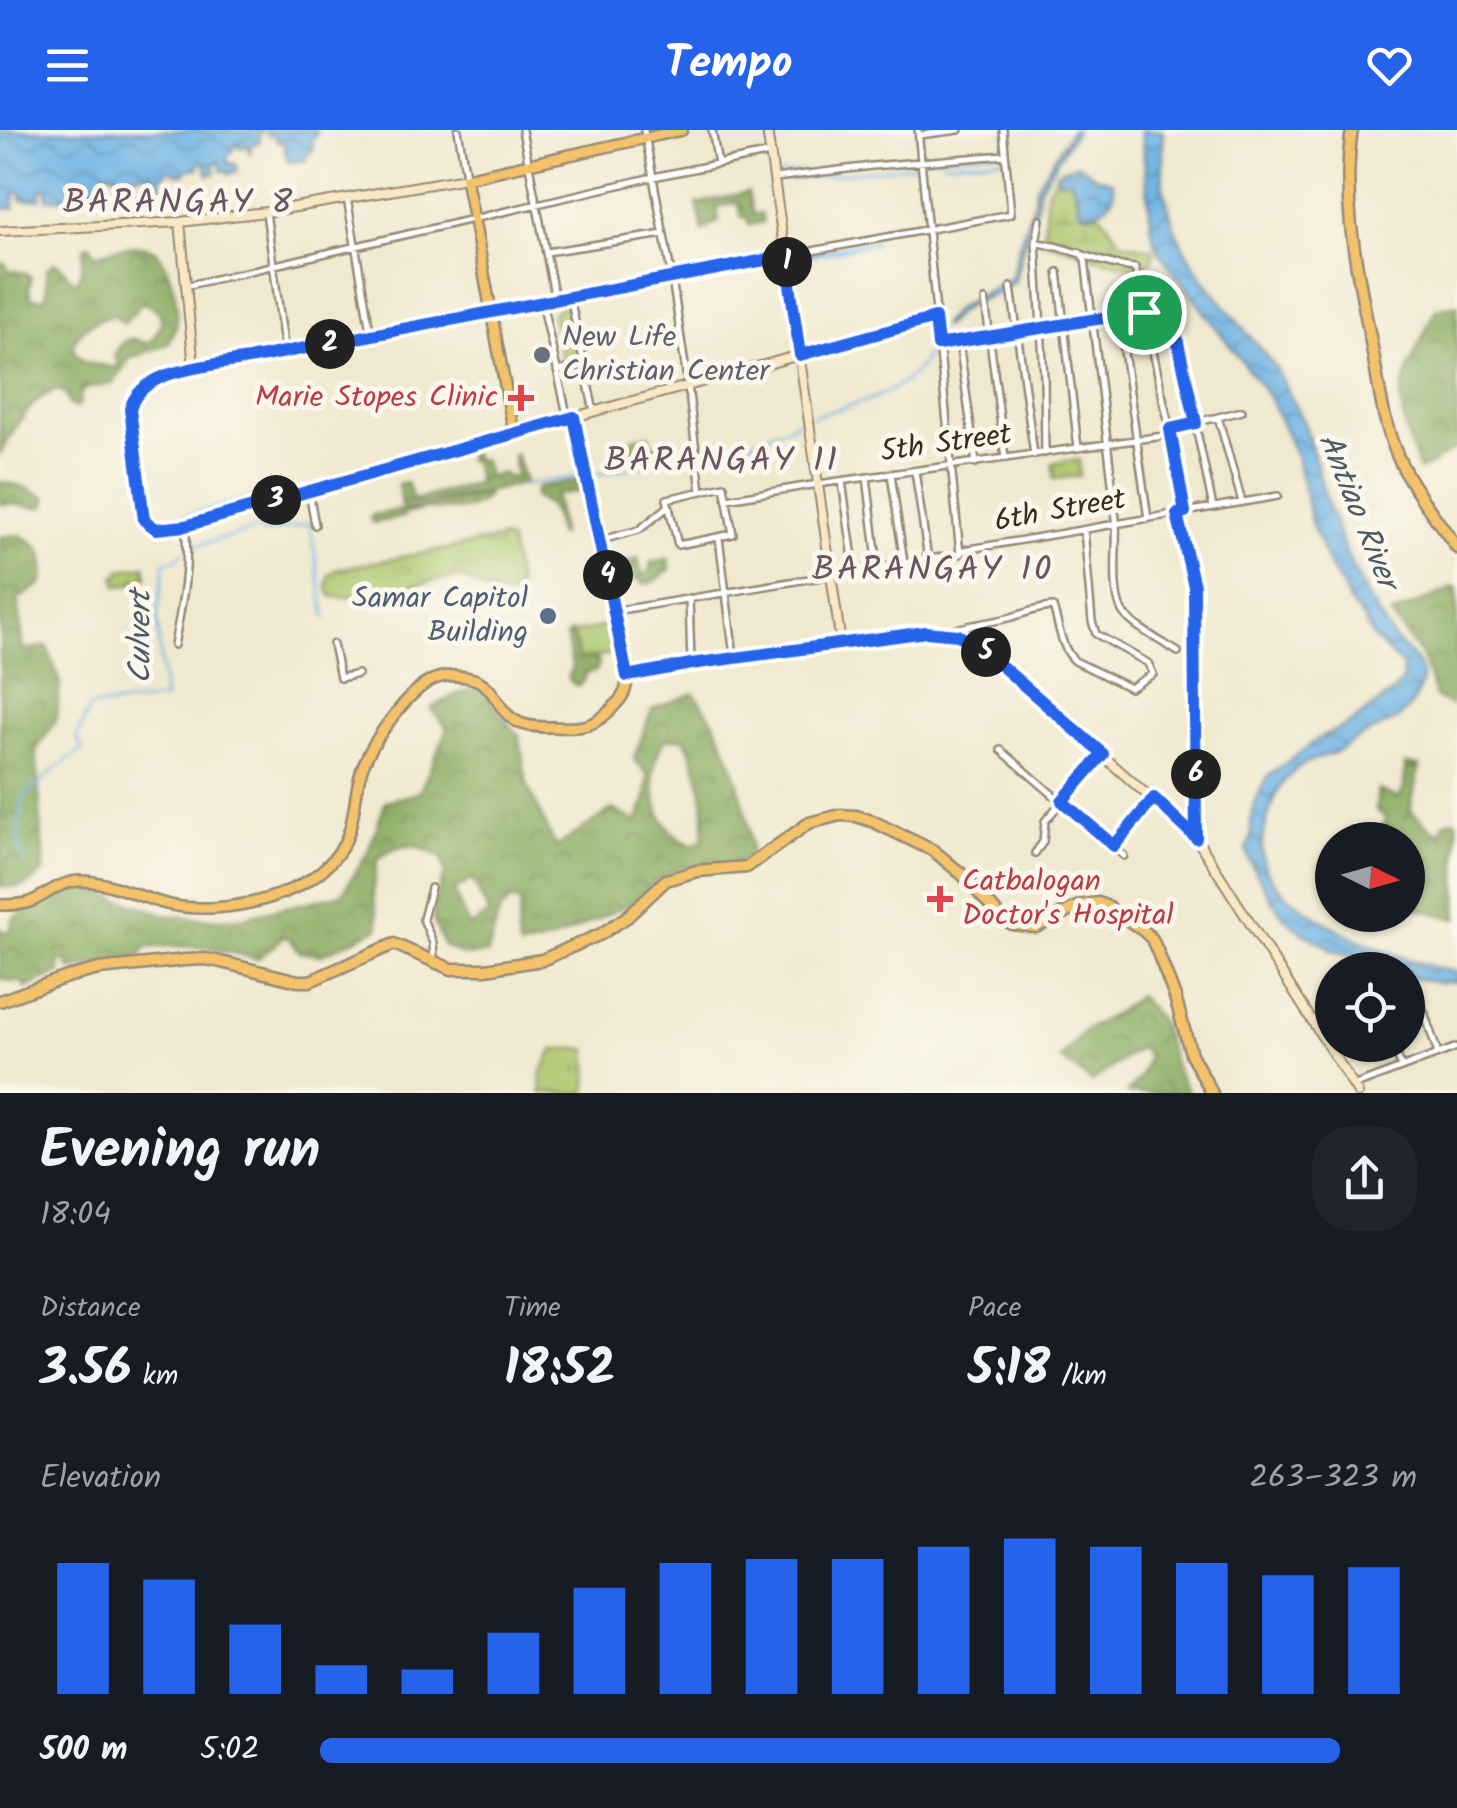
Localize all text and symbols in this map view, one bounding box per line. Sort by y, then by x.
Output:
text: Tempo [664,29,793,101]
icon: menu [40,38,95,93]
icon: heart [1362,38,1417,93]
district label: BARANGAY 8 [63,176,295,232]
pin: 1 [762,237,812,287]
text: 1 [783,239,791,284]
pin [1102,270,1187,355]
icon: arrive [1117,285,1172,340]
place label: New Life Christian Center [562,314,771,396]
pin: 2 [305,319,355,369]
text: 2 [322,321,338,366]
marker: New Life Christian Center [531,344,553,366]
place label: Marie Stopes Clinic [255,374,498,422]
marker: Marie Stopes Clinic [508,385,534,411]
street label: 5th Street [877,411,1015,477]
water label: Antiao River [1303,426,1414,602]
district label: BARANGAY 11 [604,434,840,490]
pin: 3 [251,475,301,525]
street label: 6th Street [991,476,1130,546]
text: 3 [268,477,284,522]
district label: BARANGAY 10 [812,543,1054,599]
pin: 4 [583,550,633,600]
text: 4 [600,552,616,597]
place label: Samar Capitol Building [352,575,528,657]
water label: Culvert [116,586,167,684]
marker: Samar Capitol Building [537,605,559,627]
pin: 5 [961,627,1011,677]
text: 5 [979,629,993,674]
pin: 6 [1171,749,1221,799]
text: 6 [1188,751,1204,796]
north arrow [1315,822,1425,932]
map controls [1315,822,1425,1062]
place label: Catbalogan Doctor's Hospital [962,858,1174,940]
marker: Catbalogan Doctor's Hospital [927,886,953,912]
button: locate [1315,952,1425,1062]
text: Evening run [40,1109,320,1196]
button: share [1312,1126,1417,1231]
text: 18:04 [40,1190,111,1241]
text: Distance [40,1286,141,1331]
text: Time [504,1286,561,1331]
text: Pace [968,1286,1021,1331]
text: 3.56 [40,1331,132,1411]
text: 18:52 [504,1331,615,1411]
text: 5:18 [968,1331,1050,1411]
text: km [132,1354,178,1399]
text: /km [1050,1354,1107,1399]
text: Elevation [40,1453,161,1504]
text: 263–323 m [1249,1453,1417,1504]
text: 500 m [40,1725,128,1776]
text: 5:02 [200,1725,260,1776]

